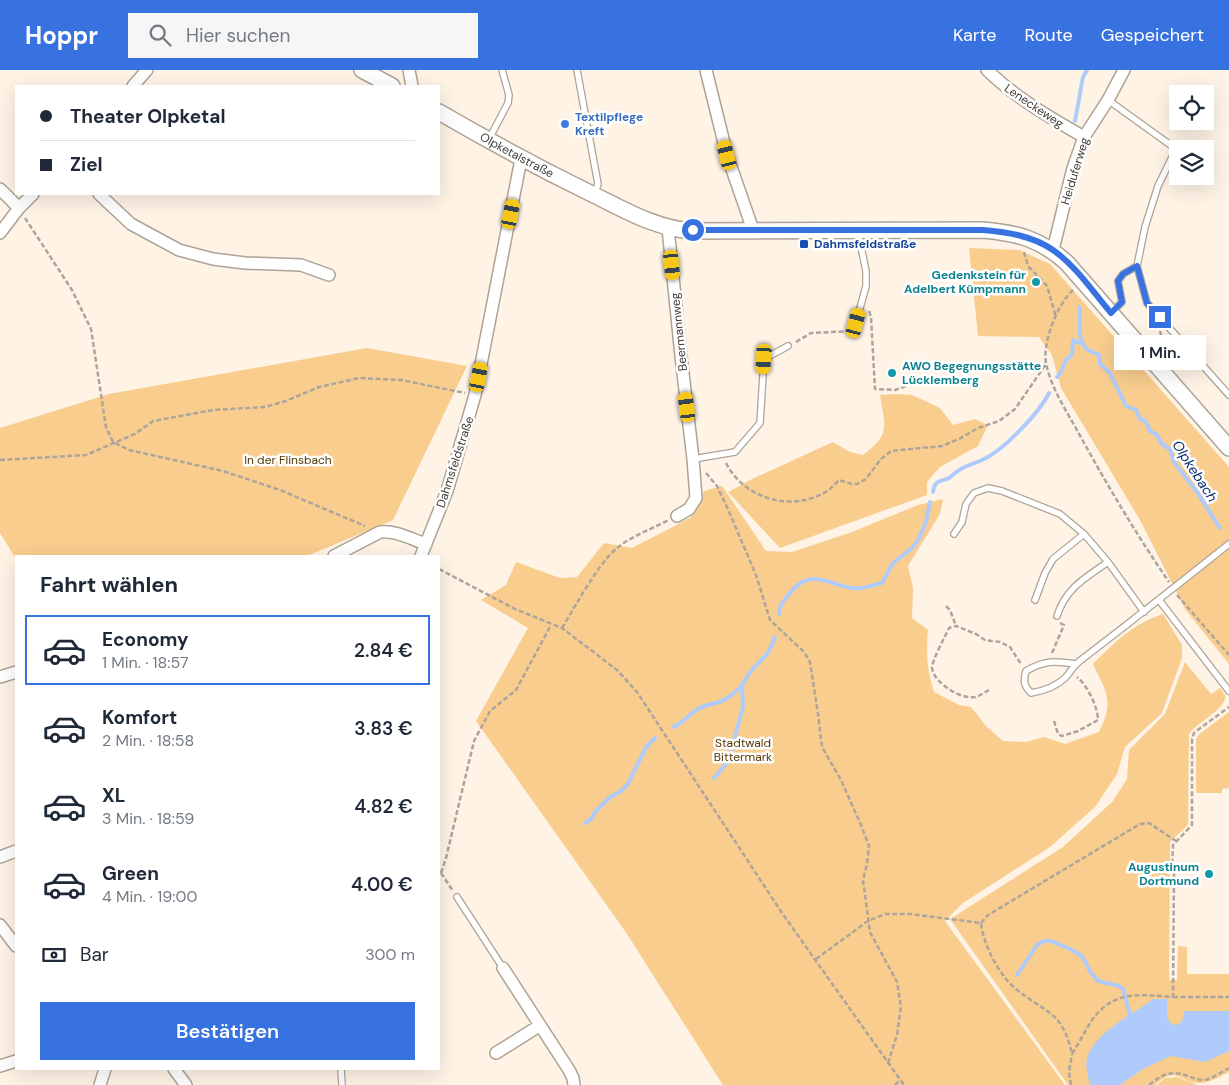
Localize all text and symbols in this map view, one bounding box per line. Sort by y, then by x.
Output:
search box [128,13,478,58]
text: Hoppr [25,20,98,51]
icon: search [146,21,174,49]
text: Hier suchen [186,23,290,48]
text: Karte [953,23,997,47]
text: Route [1025,23,1073,47]
text: Gespeichert [1101,23,1204,47]
street label: Leneckeweg [1001,80,1067,132]
map controls [1169,85,1214,185]
button: locate [1169,85,1214,130]
text: Theater Olpketal [70,104,226,129]
place label: Textilpflege Kreft [575,109,643,139]
marker: Textilpflege Kreft [559,118,571,130]
street label: Olpketalstraße [477,129,557,182]
street label: Heiduferweg [1057,135,1093,207]
car [716,139,737,171]
button: layers [1169,140,1214,185]
text: Ziel [70,152,103,177]
car [500,198,521,230]
route start [682,219,704,241]
place label: Dahmsfeldstraße [814,236,916,252]
marker: Dahmsfeldstraße [798,238,810,250]
car [662,249,681,281]
place label: Gedenkstein für Adelbert Kümpmann [904,267,1026,297]
marker: Gedenkstein für Adelbert Kümpmann [1030,276,1042,288]
street label: Beermannweg [667,292,691,372]
route end [1149,306,1171,328]
car [844,307,867,339]
callout: 1 Min. [1114,334,1206,370]
text: 1 Min. [1139,342,1181,363]
car [755,344,772,374]
place label: AWO Begegnungsstätte Lücklemberg [902,358,1041,388]
car [468,361,489,393]
marker: AWO Begegnungsstätte Lücklemberg [886,367,898,379]
car [677,391,696,423]
street label: Dahmsfeldstraße [433,414,477,510]
water label: Olpkebach [1168,437,1222,505]
park label: In der Flinsbach [244,452,332,468]
text: Fahrt wählen [40,570,178,599]
text: Economy [102,627,189,652]
icon: car [42,628,87,673]
text: 2.84 € [354,638,413,663]
text: 1 Min. · 18:57 [102,652,189,673]
text: Komfort [102,705,177,730]
icon: car [42,706,87,751]
text: 3.83 € [354,716,413,741]
text: 2 Min. · 18:58 [102,730,194,751]
park label: Stadtwald Bittermark [714,735,772,765]
text: XL [102,783,125,808]
icon: car [42,784,87,829]
text: 4.82 € [354,794,413,819]
text: 3 Min. · 18:59 [102,808,194,829]
place label: Augustinum Dortmund [1128,859,1199,889]
text: Green [102,861,159,886]
icon: car [42,862,87,907]
marker: Augustinum Dortmund [1203,868,1215,880]
text: 4.00 € [351,872,413,897]
text: 4 Min. · 19:00 [102,886,197,907]
icon: cash [40,941,68,969]
text: Bar [80,942,109,967]
text: 300 m [365,944,415,965]
button: Bestätigen [40,1002,415,1060]

